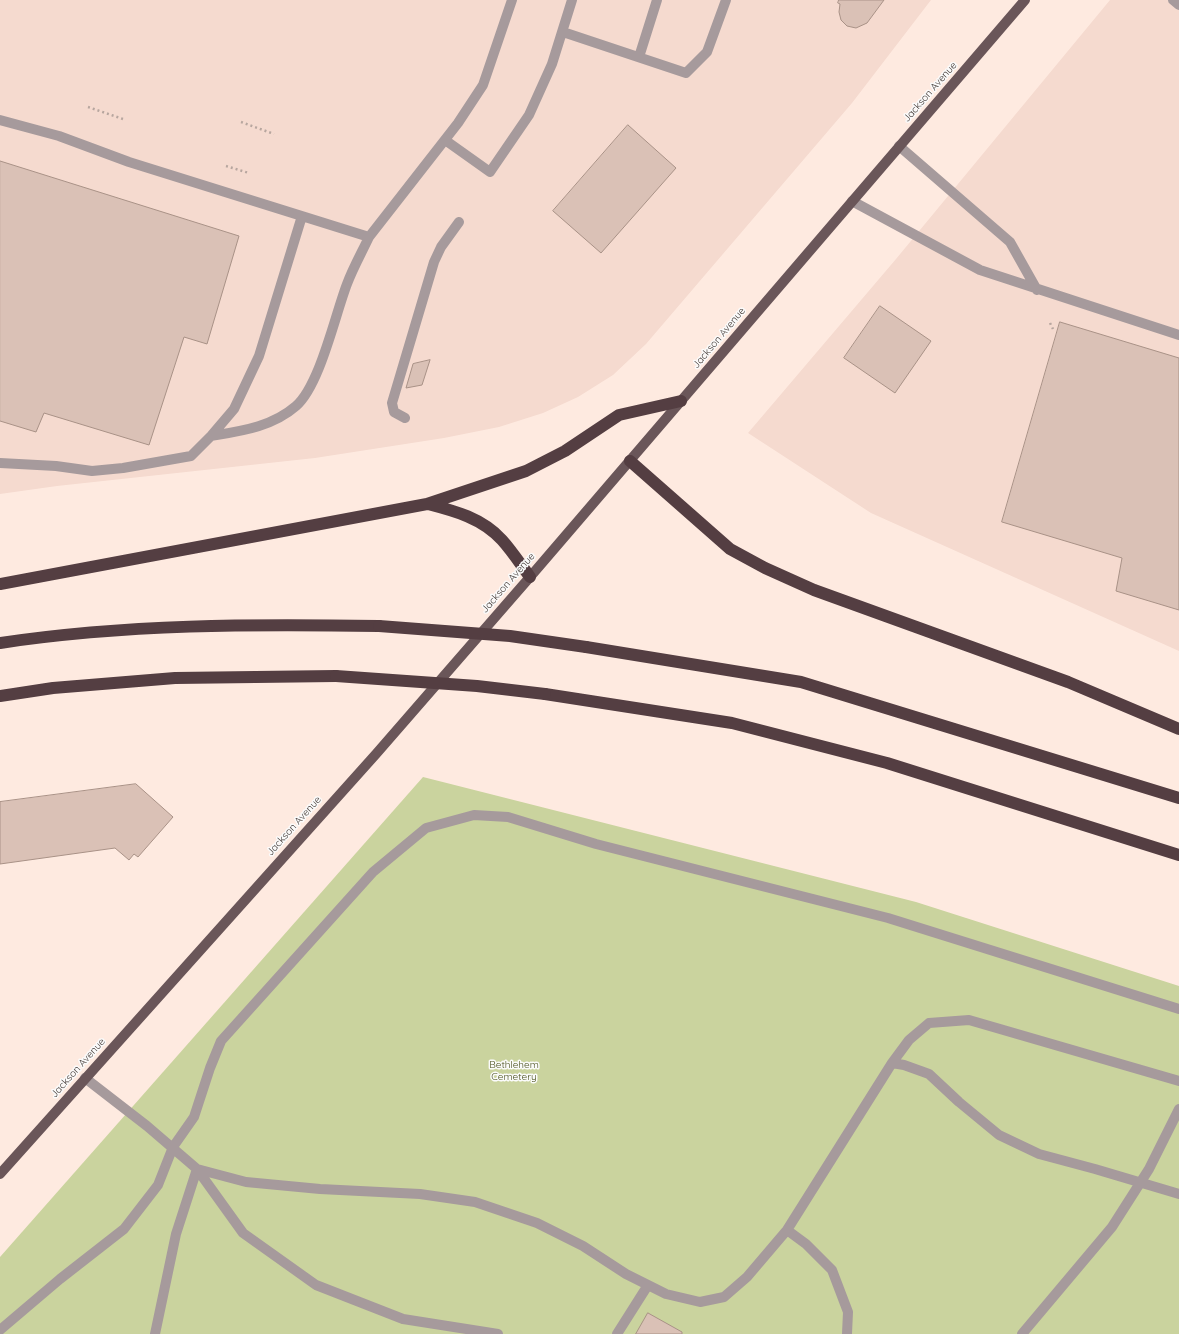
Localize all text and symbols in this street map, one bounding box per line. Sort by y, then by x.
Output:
street label: Jackson Avenue [901,59,959,125]
street label: Jackson Avenue [690,305,748,371]
street label: Jackson Avenue [479,550,537,616]
street label: Jackson Avenue [264,794,324,858]
street label: Jackson Avenue [48,1036,108,1100]
park label: Bethlehem Cemetery [489,1059,539,1082]

